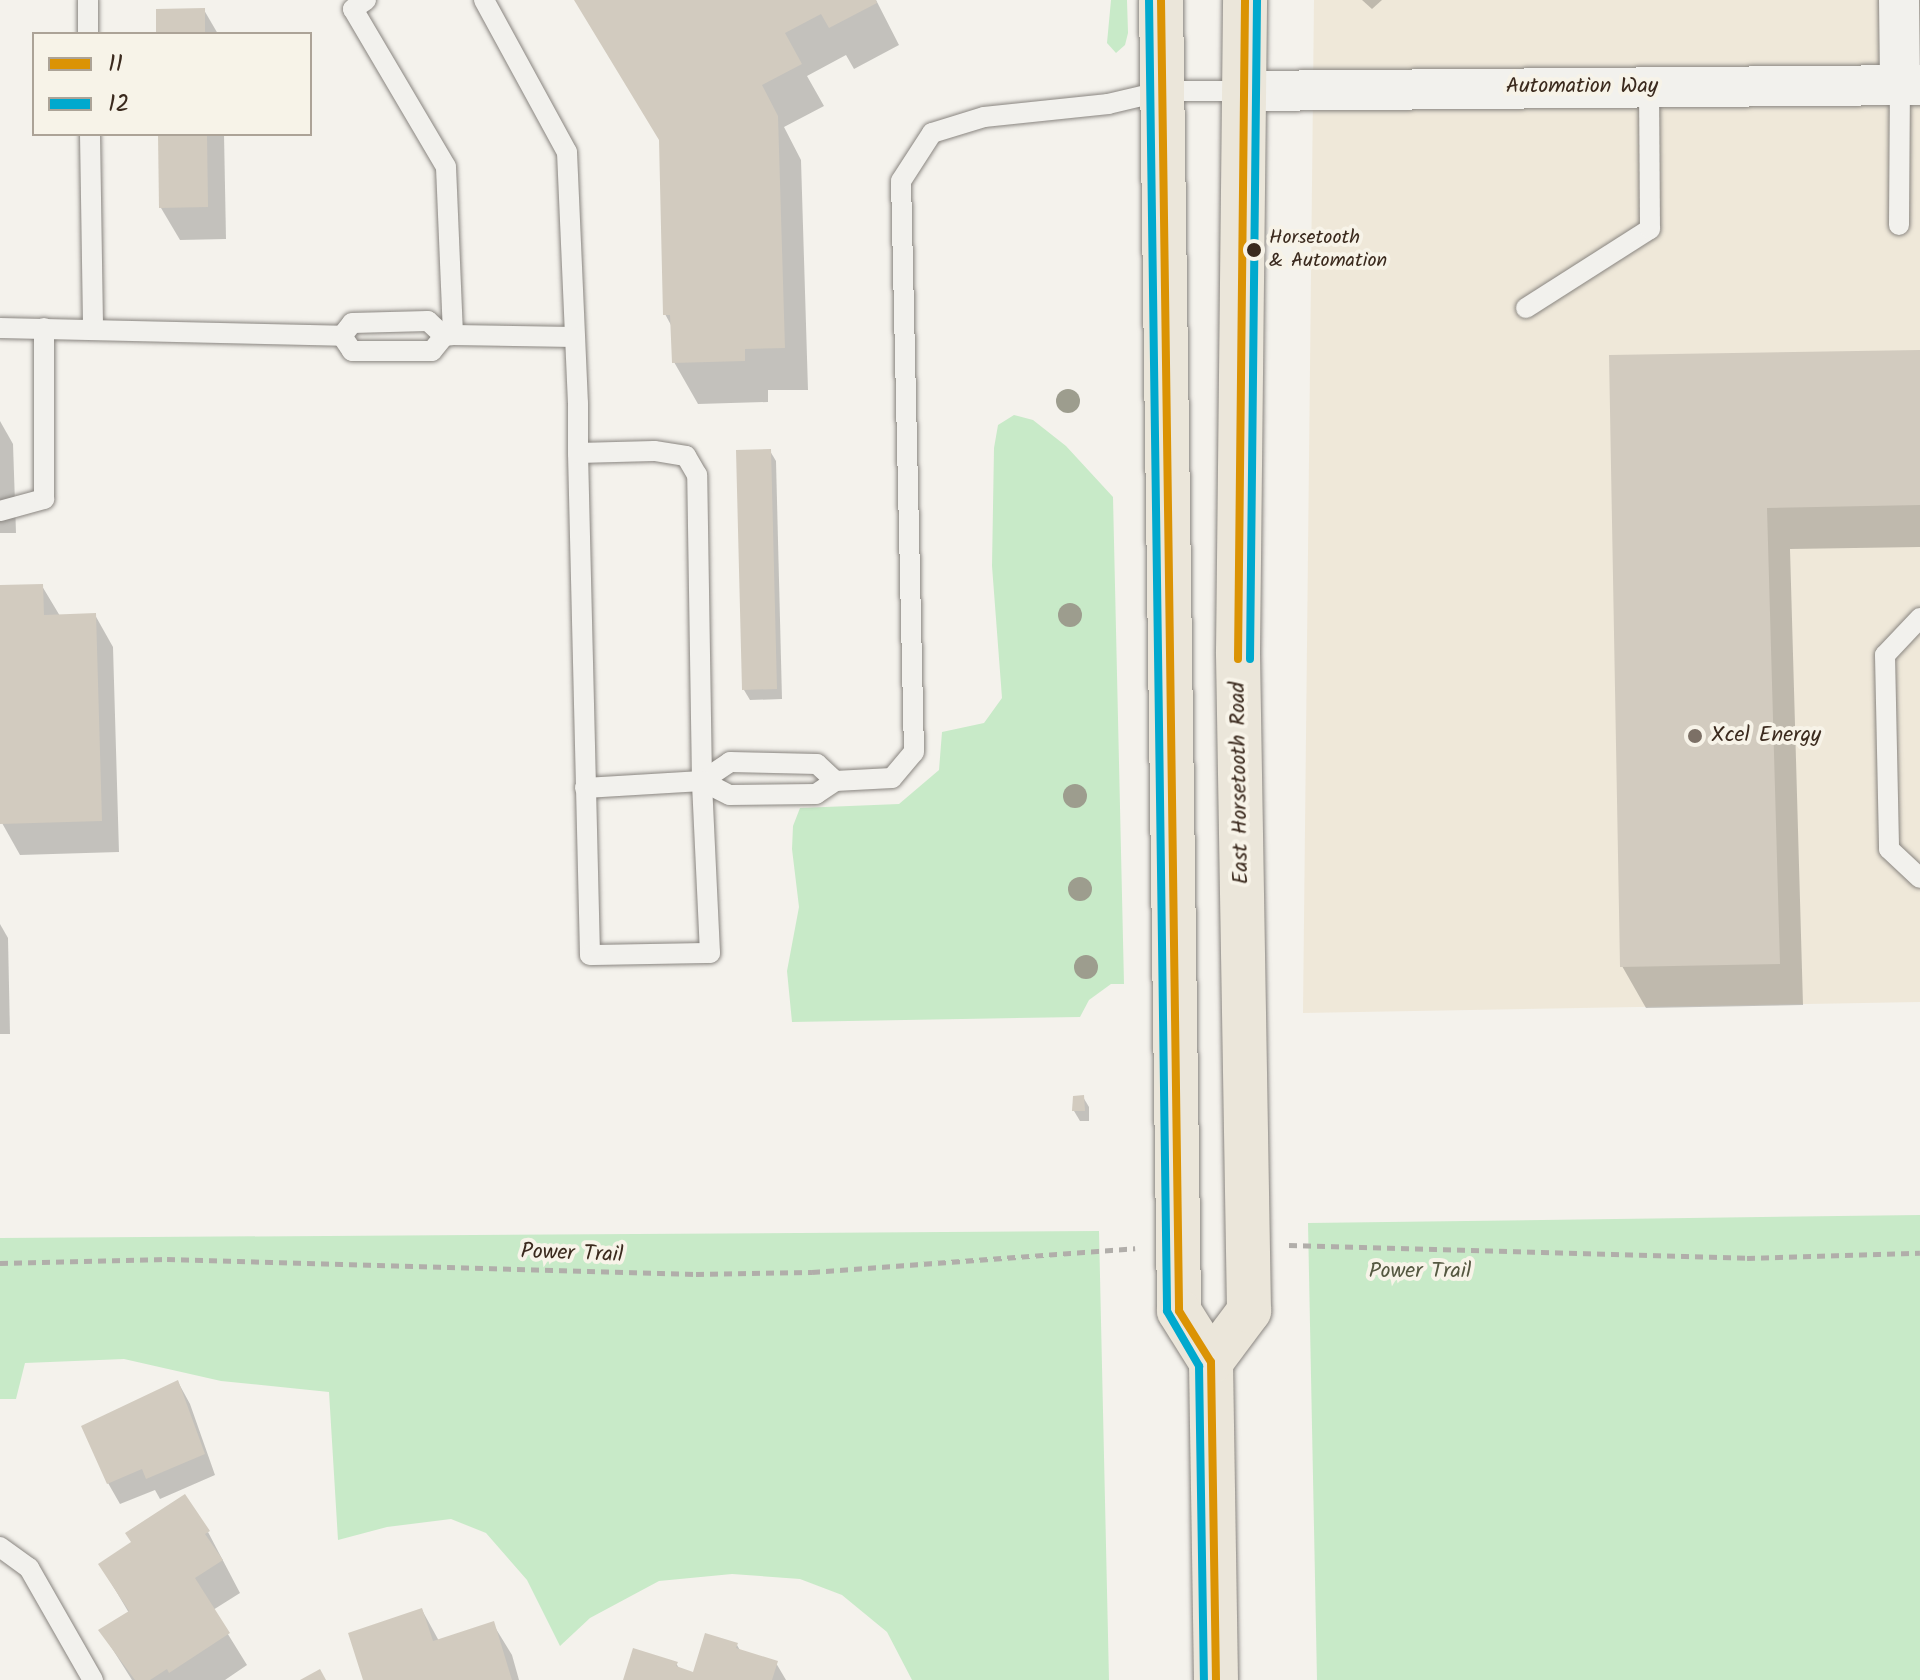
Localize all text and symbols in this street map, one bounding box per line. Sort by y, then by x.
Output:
legend [32,32,312,136]
text: 11 [108,45,123,84]
street label: Automation Way [1506,74,1658,100]
text: 12 [108,85,129,124]
place label: Horsetooth & Automation [1269,226,1387,273]
marker: Horsetooth & Automation [1246,242,1262,258]
street label: East Horsetooth Road [1225,681,1255,885]
place label: Xcel Energy [1711,723,1821,749]
marker: Xcel Energy [1686,727,1704,745]
street label: Power Trail [520,1239,624,1269]
park label: Power Trail [1369,1259,1471,1285]

